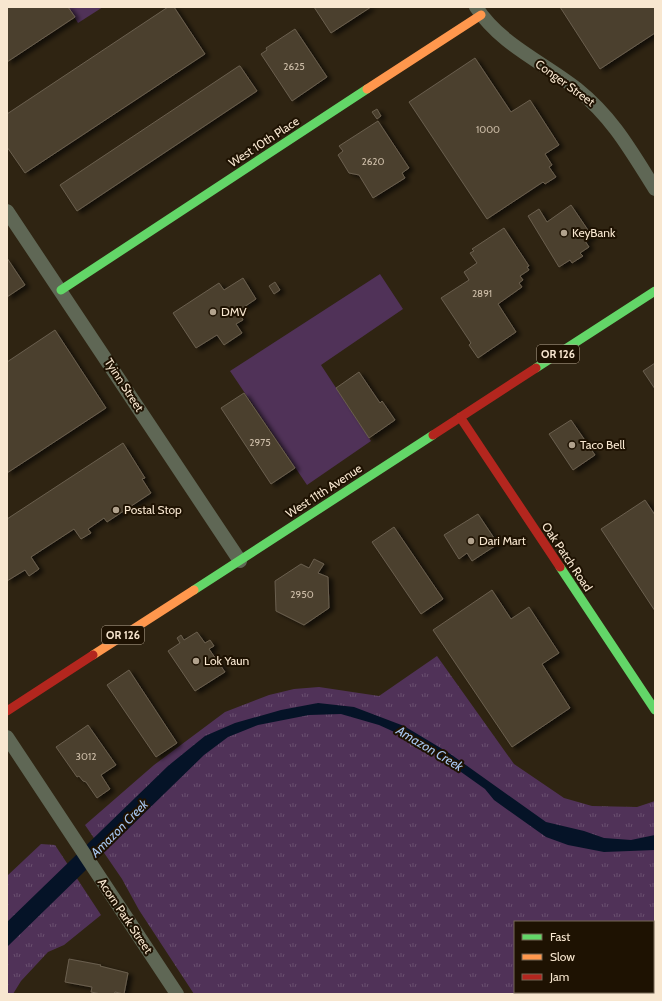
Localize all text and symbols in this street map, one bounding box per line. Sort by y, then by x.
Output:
street label: Conger Street [533,56,598,109]
house number: 2625 [283,60,305,73]
street label: West 10th Place [226,113,302,170]
house number: 1000 [476,123,500,136]
house number: 2620 [361,155,385,168]
place label: KeyBank [572,225,616,240]
marker: KeyBank [559,228,569,238]
house number: 2891 [472,287,492,300]
place label: DMV [221,304,247,319]
marker: DMV [208,307,218,317]
road number: OR 126 [537,345,579,363]
street label: Tyinn Street [102,355,147,414]
house number: 2975 [249,436,271,449]
place label: Taco Bell [580,437,625,452]
marker: Taco Bell [567,440,577,450]
street label: West 11th Avenue [283,460,365,521]
place label: Postal Stop [124,502,182,517]
marker: Postal Stop [111,505,121,515]
street label: Oak Patch Road [539,519,596,594]
place label: Dari Mart [479,533,526,548]
marker: Dari Mart [466,536,476,546]
house number: 2950 [290,588,314,601]
road number: OR 126 [102,626,144,644]
place label: Lok Yaun [204,653,250,668]
marker: Lok Yaun [191,656,201,666]
water label: Amazon Creek [393,721,467,774]
house number: 3012 [76,750,96,763]
water label: Amazon Creek [86,796,151,861]
street label: Acorn Park Street [95,875,156,956]
legend [514,921,654,993]
text: Fast [550,929,570,944]
text: Slow [550,949,575,964]
text: Jam [549,969,569,984]

